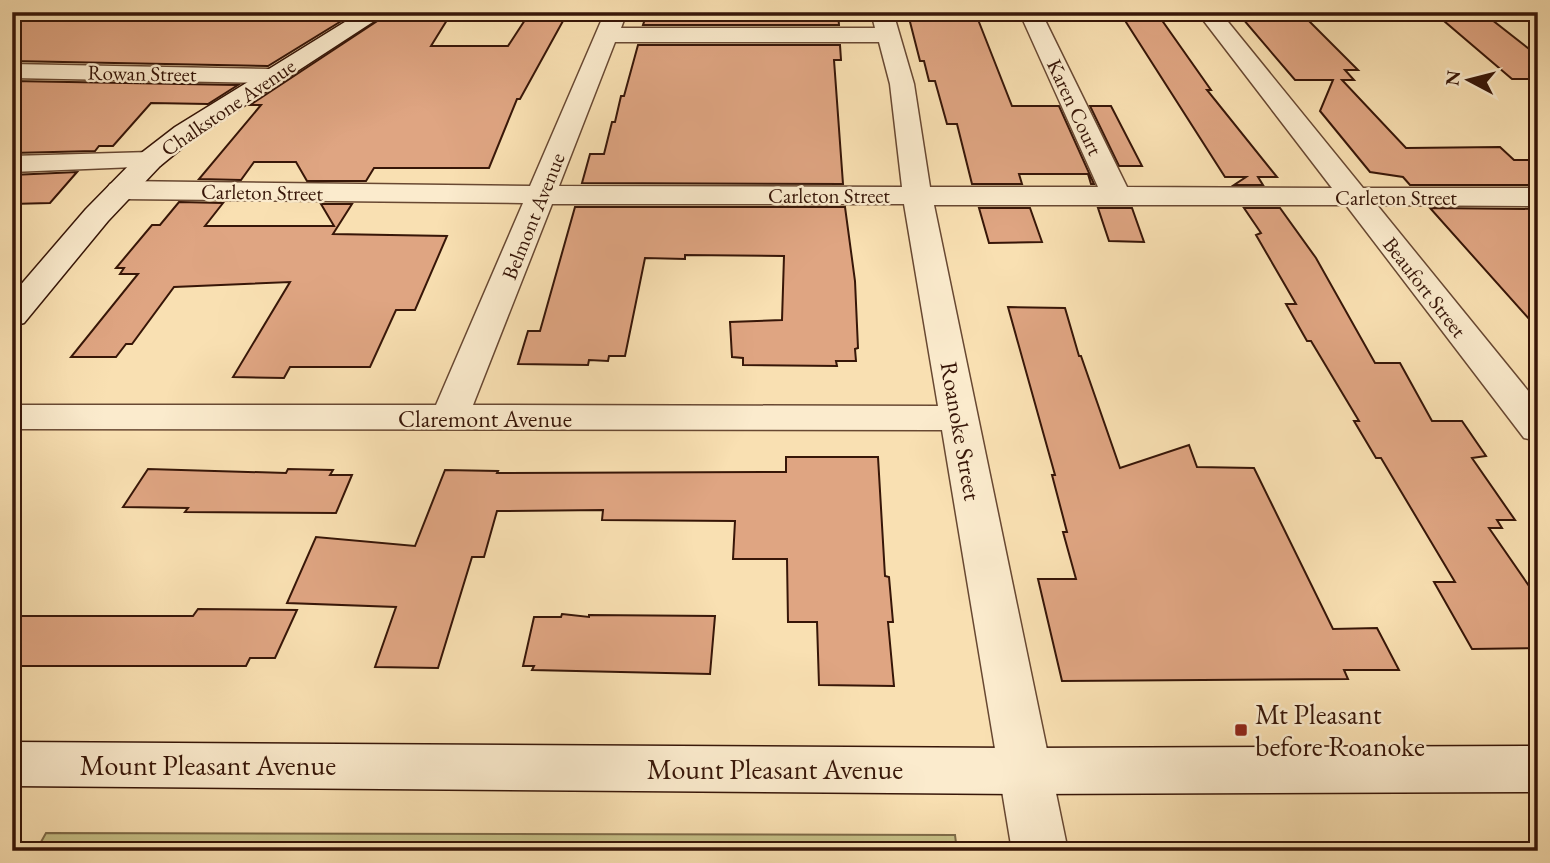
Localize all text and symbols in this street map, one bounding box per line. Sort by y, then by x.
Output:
north arrow [1434,46,1504,116]
street label: Chalkstone Avenue [156,52,300,162]
street label: Karen Court [1041,55,1109,160]
street label: Rowan Street [87,59,197,87]
text: N [1439,68,1466,87]
street label: Belmont Avenue [495,149,571,283]
street label: Carleton Street [201,177,324,207]
street label: Carleton Street [768,182,890,209]
street label: Carleton Street [1335,184,1457,211]
street label: Beaufort Street [1377,231,1473,343]
street label: Roanoke Street [934,359,989,503]
street label: Claremont Avenue [398,403,572,434]
place label: Mt Pleasant before Roanoke [1255,696,1425,764]
marker: Mt Pleasant before Roanoke [1233,722,1249,738]
street label: Mount Pleasant Avenue [80,747,336,783]
street label: Mount Pleasant Avenue [647,751,903,787]

